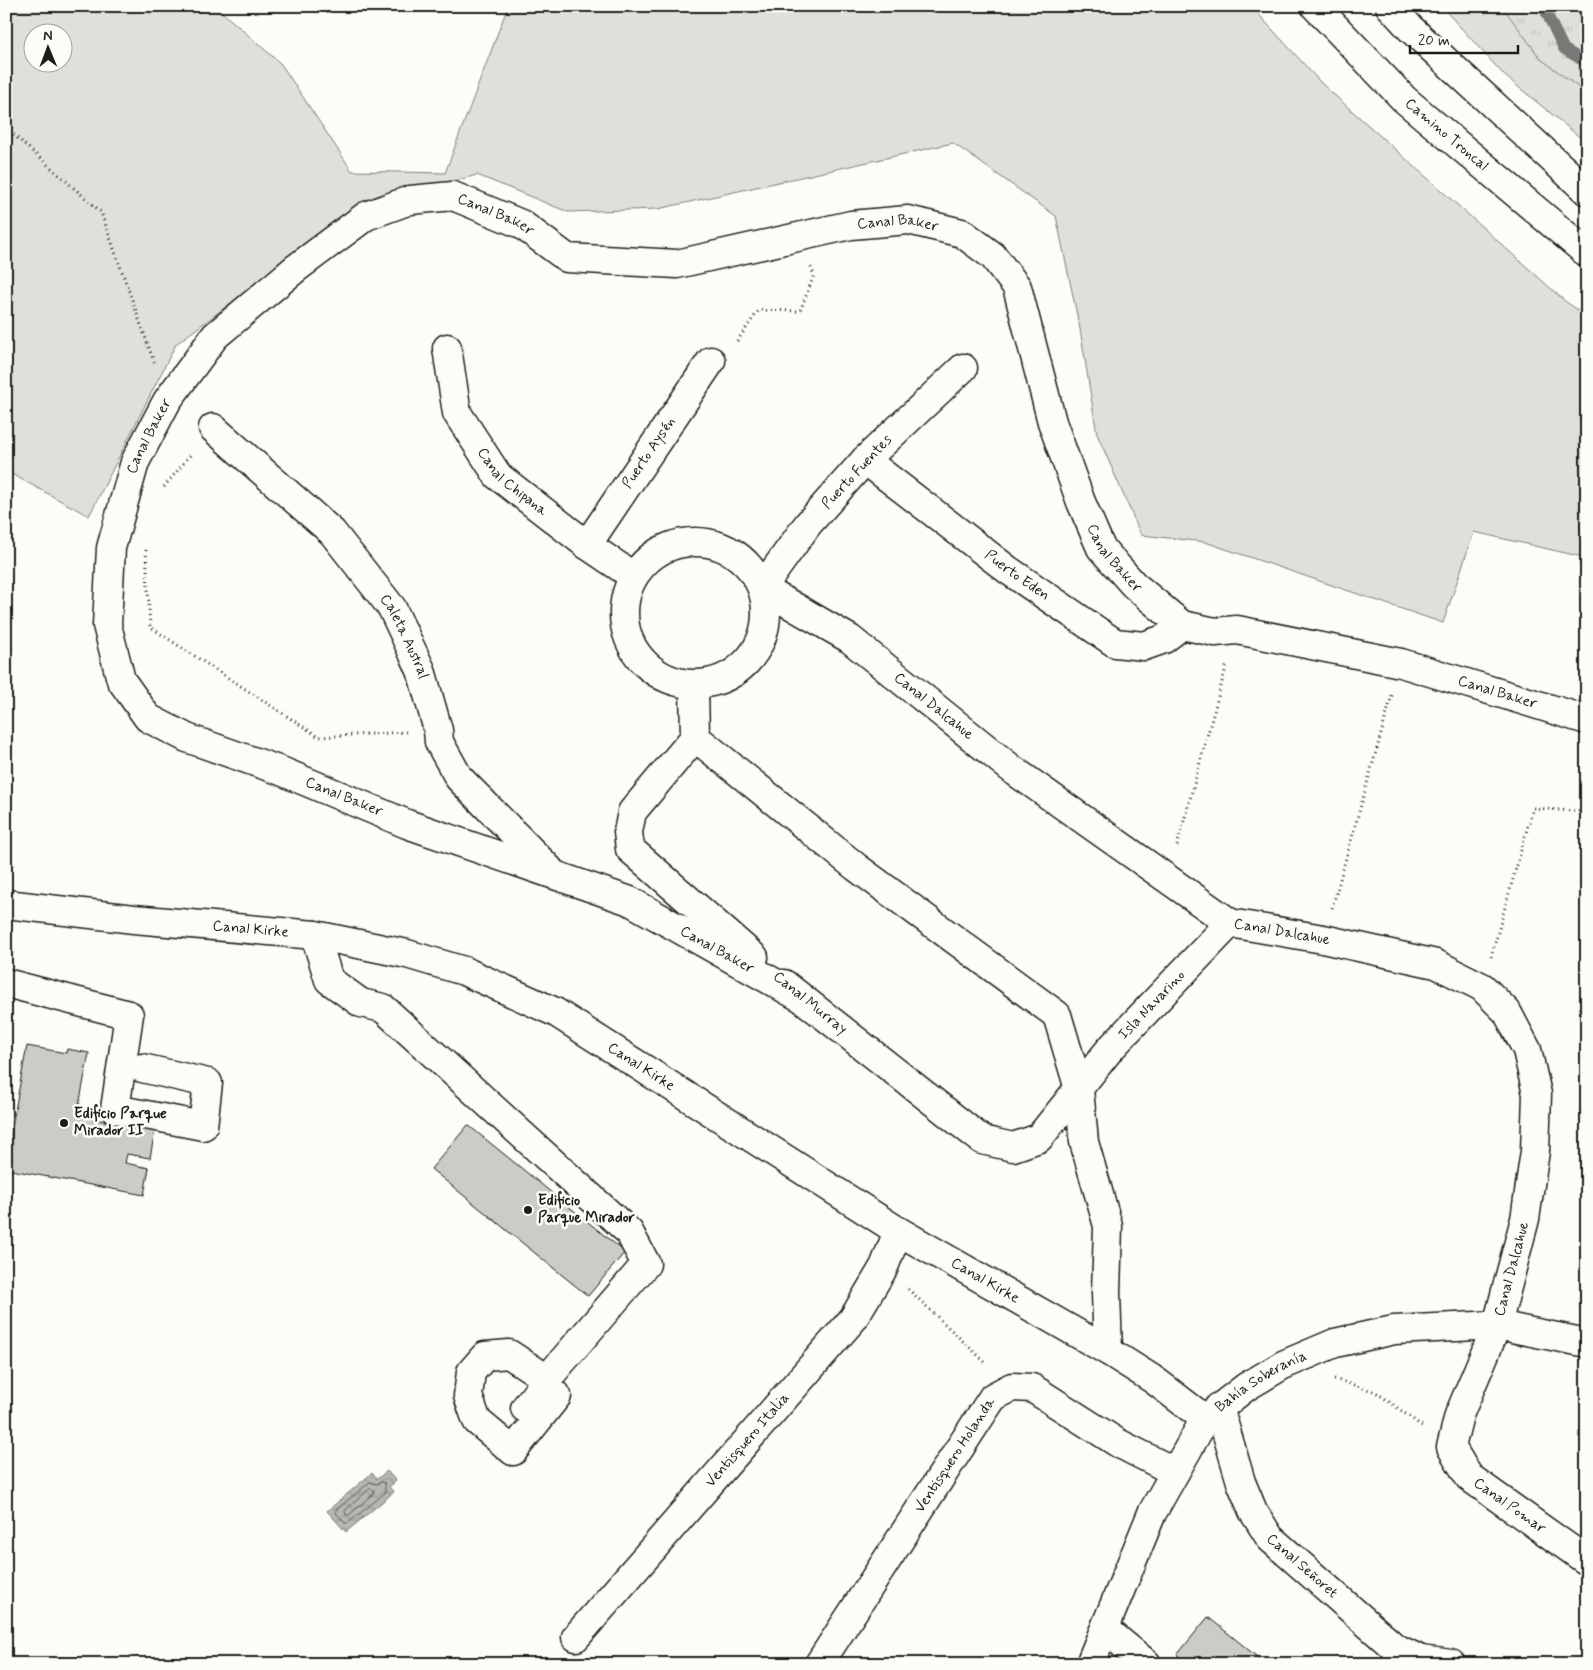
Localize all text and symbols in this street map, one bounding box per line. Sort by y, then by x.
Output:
north arrow [22,22,72,72]
scale bar [1410,22,1518,54]
text: N [43,27,53,45]
text: 20 m [1418,31,1450,51]
street label: Camino Troncal [1400,94,1492,175]
street label: Canal Baker [454,189,538,240]
street label: Canal Baker [856,210,941,237]
street label: Canal Baker [122,395,177,476]
street label: Puerto Aysén [618,413,680,493]
street label: Puerto Fuentes [817,430,897,514]
street label: Canal Chipana [472,444,552,521]
street label: Canal Baker [1082,521,1146,598]
street label: Puerto Eden [980,545,1054,606]
street label: Caleta Austral [375,590,433,682]
street label: Canal Dalcahue [890,668,978,745]
street label: Canal Baker [1455,671,1540,714]
street label: Canal Baker [302,772,386,822]
street label: Canal Dalcahue [1232,914,1332,950]
street label: Canal Kirke [212,916,290,943]
street label: Canal Baker [676,921,758,979]
street label: Isla Navarino [1114,966,1190,1044]
street label: Canal Murray [769,967,851,1039]
street label: Canal Kirke [604,1038,679,1096]
place label: Edificio Parque Mirador II [74,1103,167,1141]
marker: Edificio Parque Mirador II [58,1117,70,1129]
place label: Edificio Parque Mirador [538,1190,635,1228]
marker: Edificio Parque Mirador [522,1204,534,1216]
street label: Canal Dalcahue [1490,1219,1534,1319]
street label: Canal Kirke [947,1253,1023,1308]
street label: Bahía Soberanía [1211,1346,1310,1417]
street label: Ventisquero Italia [701,1389,794,1492]
street label: Ventisquero Holanda [910,1393,1000,1517]
street label: Canal Pomar [1469,1473,1550,1539]
street label: Canal Señoret [1262,1529,1342,1603]

